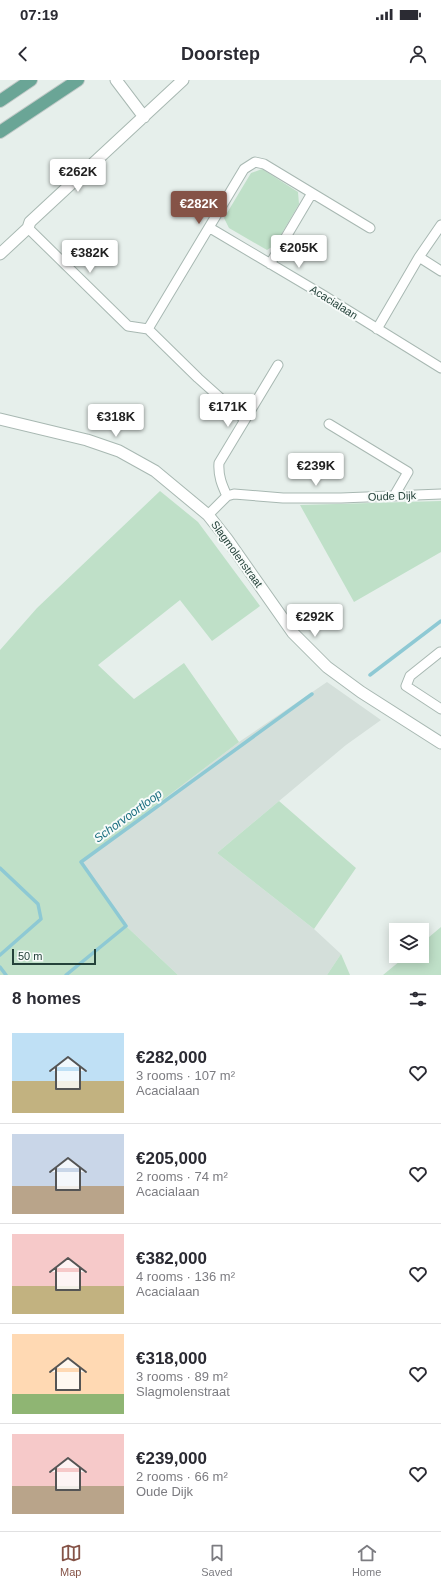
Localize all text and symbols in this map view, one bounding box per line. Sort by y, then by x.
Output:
text: 07:19 [20,6,58,23]
icon: back [12,43,34,65]
icon: person [407,43,429,65]
text: Doorstep [181,44,260,64]
pin: €262K [50,159,106,193]
text: €262K [59,164,97,179]
pin: €282K [171,191,227,225]
text: €282K [180,196,218,211]
pin: €205K [271,235,327,269]
pin: €382K [62,240,118,274]
text: €205K [280,240,318,255]
text: €382K [71,245,109,260]
street label: Acacialaan [308,283,360,321]
pin: €171K [200,394,256,428]
text: €171K [209,399,247,414]
pin: €318K [88,404,144,438]
text: €318K [97,409,135,424]
pin: €239K [288,453,344,487]
text: €239K [297,458,335,473]
street label: Oude Dijk [368,489,417,503]
street label: Slagmolenstraat [209,518,265,590]
pin: €292K [287,604,343,638]
text: €292K [296,609,334,624]
water label: Schorvoortloop [91,786,165,845]
map controls [389,923,429,963]
button: layers [389,923,429,963]
scale bar [12,947,96,966]
text: 50 m [18,950,42,962]
icon: filters [407,988,429,1010]
text: 8 homes [12,989,81,1008]
text: €282,000 [136,1048,207,1067]
icon: home [44,1049,92,1097]
icon: heart [407,1062,429,1084]
text: 3 rooms · 107 m² [136,1068,235,1083]
text: Acacialaan [136,1083,200,1098]
text: €205,000 [136,1149,207,1168]
icon: home [44,1150,92,1198]
icon: heart [407,1163,429,1185]
text: 2 rooms · 74 m² [136,1169,228,1184]
text: Acacialaan [136,1184,200,1199]
text: €382,000 [136,1249,207,1268]
icon: home [44,1250,92,1298]
icon: heart [407,1263,429,1285]
text: 4 rooms · 136 m² [136,1269,235,1284]
text: Acacialaan [136,1284,200,1299]
text: €318,000 [136,1349,207,1368]
icon: home [44,1350,92,1398]
icon: heart [407,1363,429,1385]
text: 3 rooms · 89 m² [136,1369,228,1384]
text: Slagmolenstraat [136,1384,230,1399]
text: €239,000 [136,1449,207,1468]
icon: home [44,1450,92,1498]
icon: heart [407,1463,429,1485]
text: 2 rooms · 66 m² [136,1469,228,1484]
text: Oude Dijk [136,1484,193,1499]
tab: Map [60,1542,82,1578]
tab: Saved [201,1542,232,1578]
tab: Home [352,1542,381,1578]

